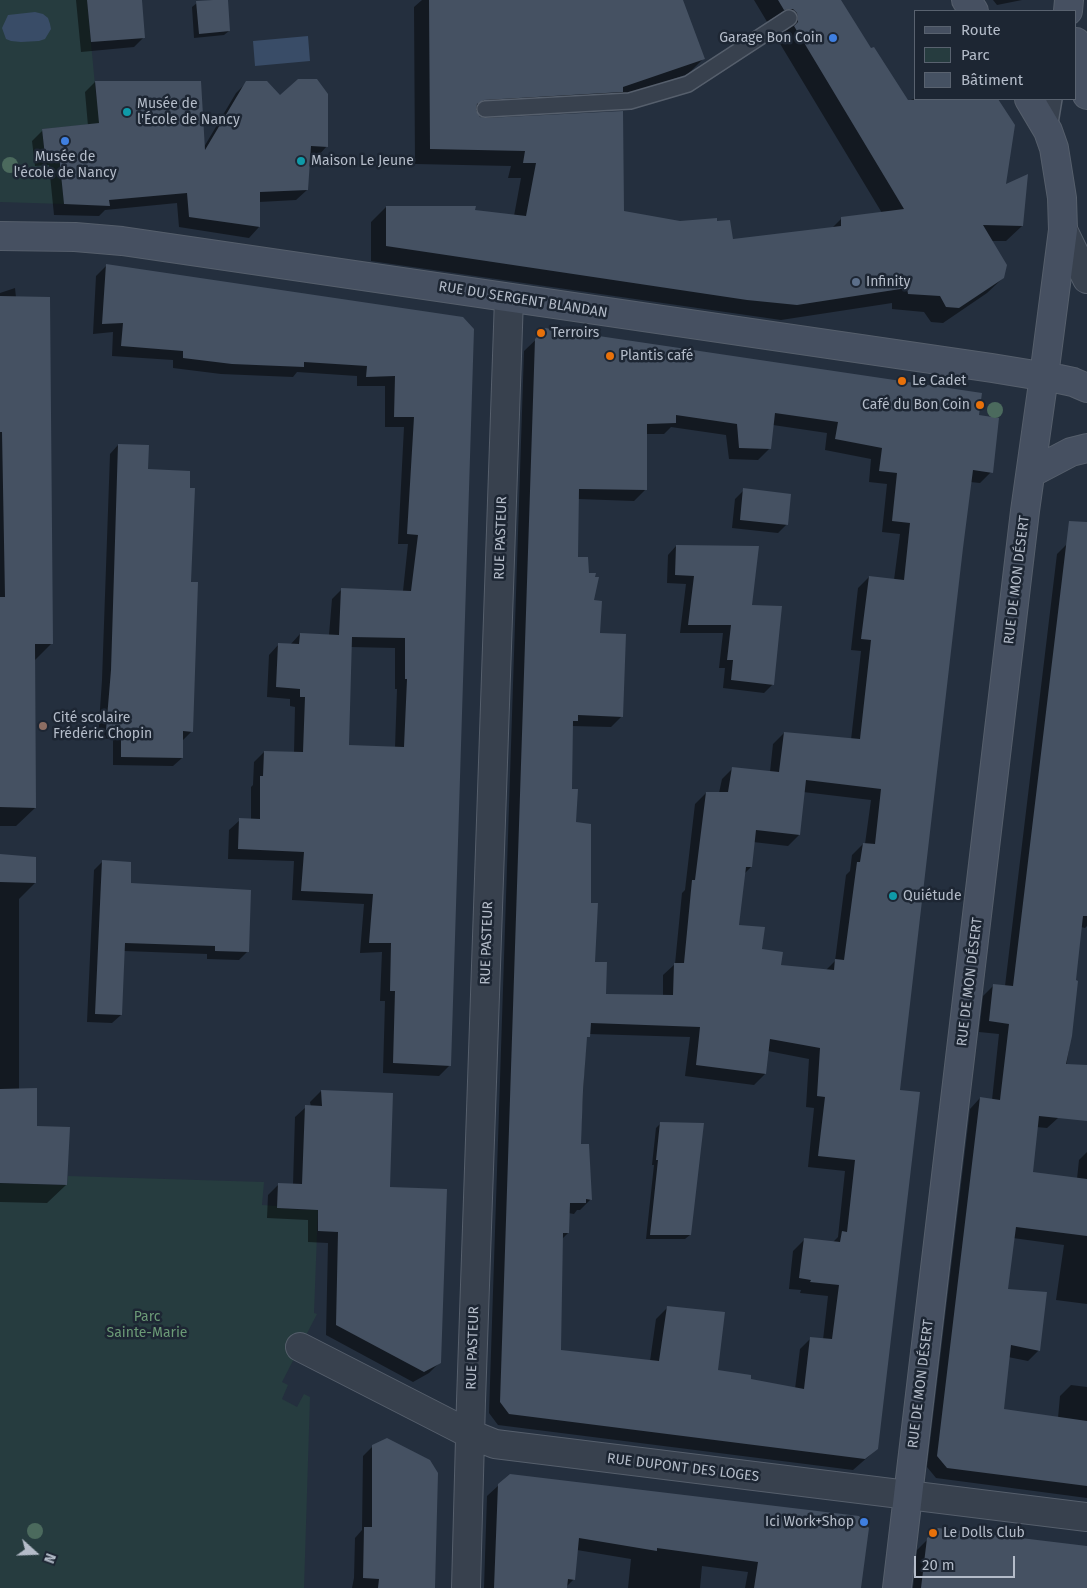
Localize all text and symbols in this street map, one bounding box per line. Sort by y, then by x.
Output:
legend [914,10,1077,100]
text: Route [961,21,1001,39]
place label: Garage Bon Coin [719,30,823,46]
marker: Garage Bon Coin [827,32,839,44]
text: Parc [961,46,990,64]
text: Bâtiment [961,71,1023,89]
place label: Musée de l'École de Nancy [137,96,240,128]
marker: Musée de l'École de Nancy [121,106,133,118]
marker: Musée de l'école de Nancy [59,135,71,147]
place label: Musée de l'école de Nancy [13,149,117,182]
place label: Maison Le Jeune [311,153,414,169]
marker: Maison Le Jeune [295,155,307,167]
place label: Infinity [866,274,910,290]
marker: Infinity [850,276,862,288]
street label: RUE DU SERGENT BLANDAN [437,278,609,322]
place label: Terroirs [551,325,599,341]
marker: Terroirs [535,327,547,339]
place label: Plantis café [620,348,693,364]
marker: Plantis café [604,350,616,362]
place label: Le Cadet [912,373,966,389]
marker: Le Cadet [896,375,908,387]
place label: Café du Bon Coin [862,397,970,413]
marker: Café du Bon Coin [974,399,986,411]
street label: RUE PASTEUR [491,496,511,580]
street label: RUE DE MON DÉSERT [1001,515,1033,645]
place label: Cité scolaire Frédéric Chopin [53,710,152,742]
marker: Cité scolaire Frédéric Chopin [37,720,49,732]
place label: Quiétude [903,888,962,904]
marker: Quiétude [887,890,899,902]
street label: RUE PASTEUR [477,901,497,985]
street label: RUE DE MON DÉSERT [954,917,986,1047]
street label: RUE PASTEUR [463,1306,483,1390]
park label: Parc Sainte-Marie [106,1309,188,1341]
street label: RUE DE MON DÉSERT [905,1319,937,1449]
street label: RUE DUPONT DES LOGES [606,1450,760,1486]
place label: Ici Work+Shop [765,1514,854,1530]
marker: Ici Work+Shop [858,1516,870,1528]
place label: Le Dolls Club [943,1525,1025,1541]
marker: Le Dolls Club [927,1527,939,1539]
north arrow [10,1528,60,1578]
scale bar [917,1546,1018,1578]
text: N [40,1551,59,1566]
text: 20 m [922,1556,955,1574]

